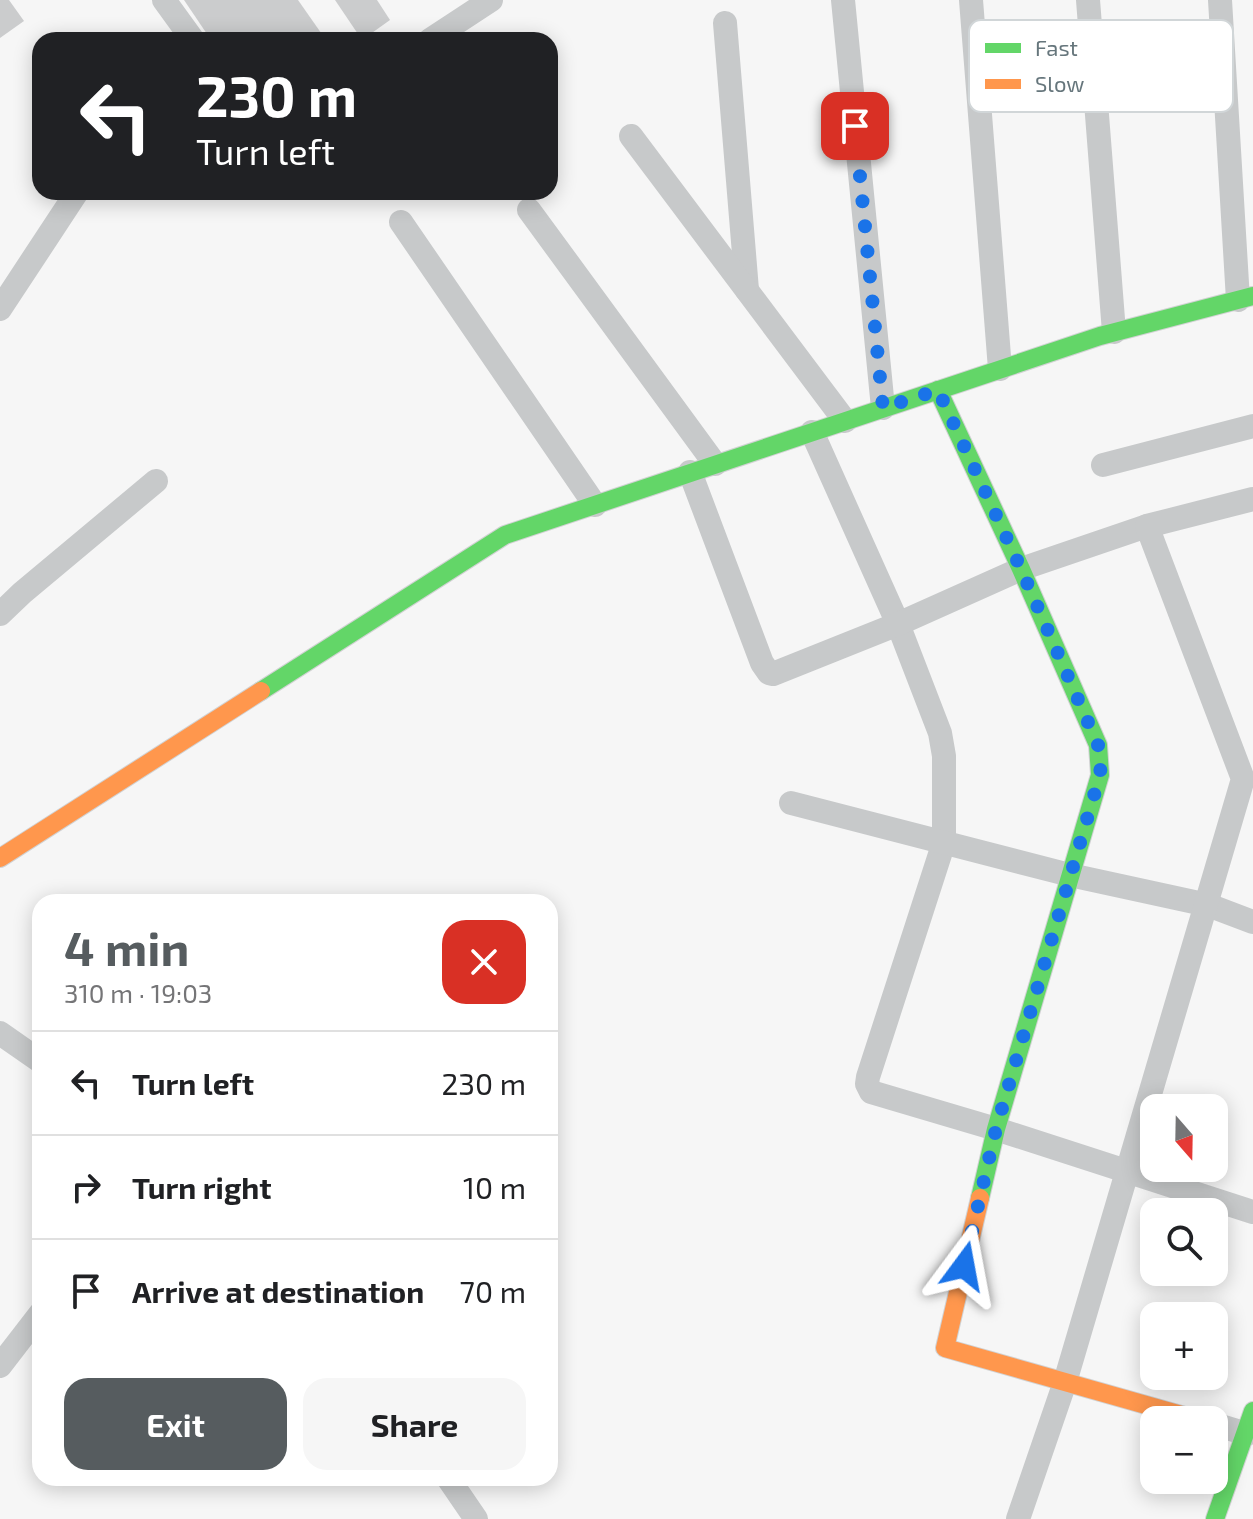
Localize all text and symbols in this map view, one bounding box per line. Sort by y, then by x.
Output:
legend [969,20,1233,112]
text: Fast [1035,34,1078,60]
text: 230 m [196,61,357,128]
icon: left [64,64,168,168]
text: Slow [1035,70,1084,96]
pin [821,92,889,160]
icon: arrive [833,104,877,148]
text: Turn left [196,129,335,172]
text: 4 min [64,918,189,976]
button: close [442,920,526,1004]
text: 310 m · 19:03 [64,977,212,1008]
icon: left [64,1061,108,1105]
text: Turn left [132,1065,254,1101]
text: 230 m [441,1065,526,1101]
north arrow [1140,1094,1228,1182]
map controls [1140,1094,1228,1494]
icon: right [64,1165,108,1209]
text: Turn right [132,1169,272,1205]
text: 10 m [463,1169,526,1205]
button: search [1140,1198,1228,1286]
position arrow [922,1224,1006,1308]
icon: arrive [64,1269,108,1313]
text: Arrive at destination [132,1273,424,1309]
text: 70 m [460,1273,526,1309]
button: + [1140,1302,1228,1390]
button: Exit [64,1378,287,1470]
button: Share [303,1378,526,1470]
button: − [1140,1406,1228,1494]

